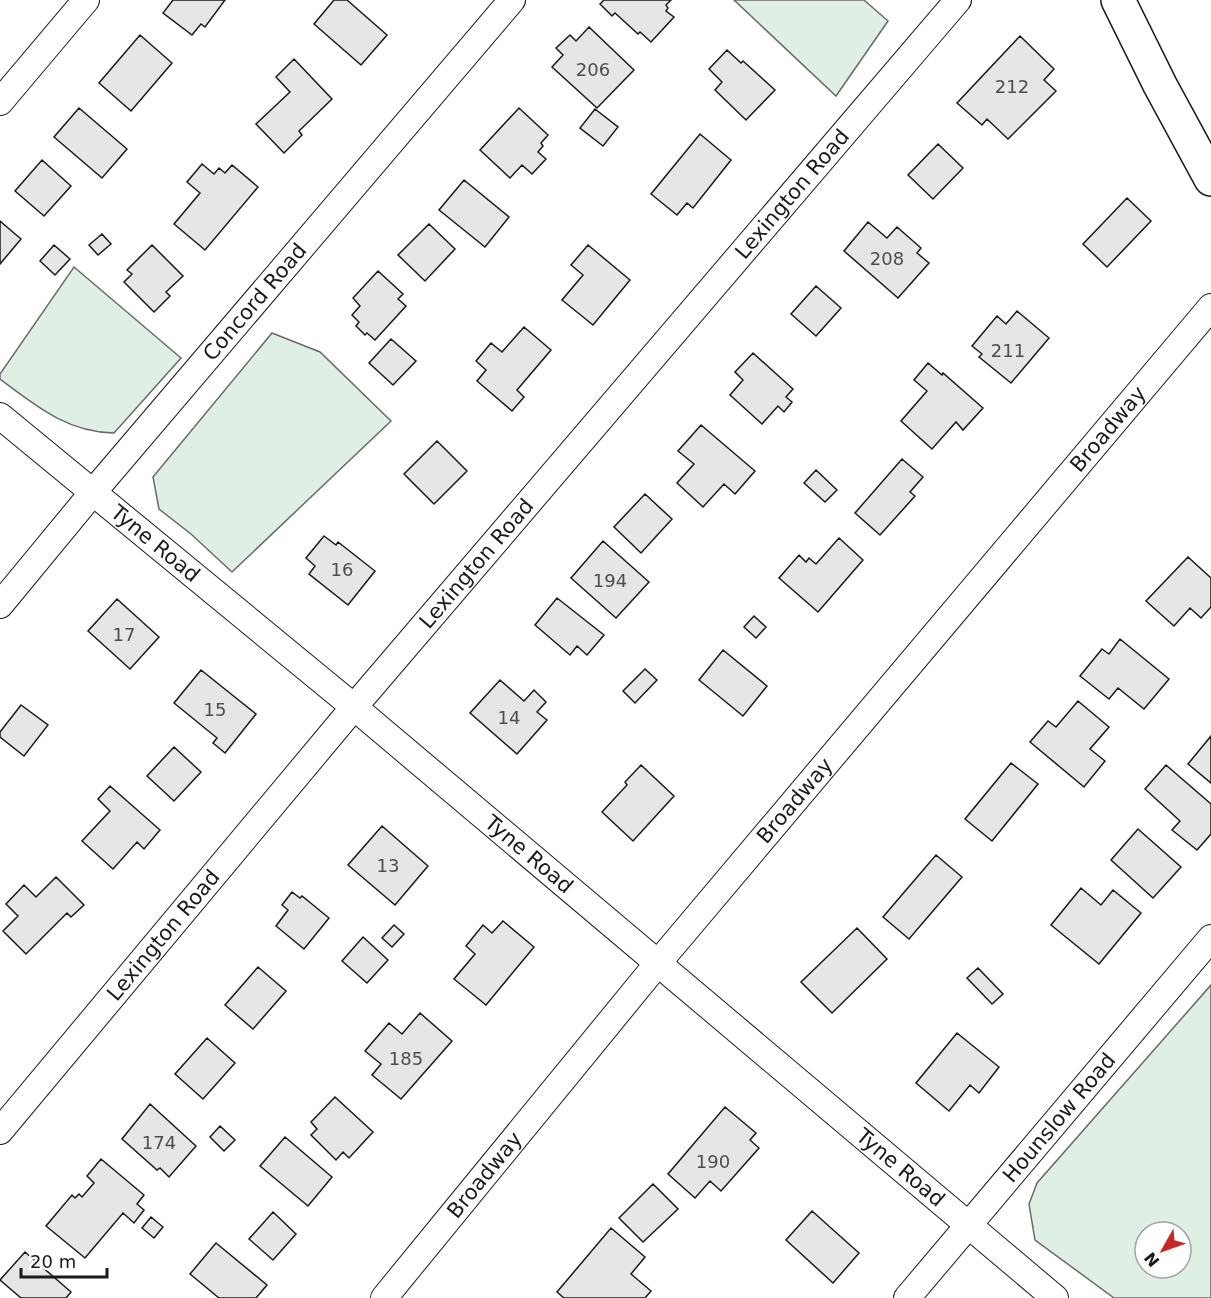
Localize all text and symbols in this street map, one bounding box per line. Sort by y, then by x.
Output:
house number: 206 [576,59,610,80]
house number: 212 [995,76,1029,97]
street label: Lexington Road [730,124,854,264]
street label: Concord Road [198,239,311,365]
house number: 208 [870,248,904,269]
house number: 211 [991,340,1025,361]
street label: Broadway [1065,382,1151,477]
street label: Lexington Road [415,494,538,633]
street label: Tyne Road [105,500,204,587]
house number: 16 [331,559,353,580]
house number: 194 [593,570,627,591]
house number: 17 [113,624,135,645]
house number: 15 [204,699,226,720]
house number: 14 [498,707,520,728]
street label: Broadway [752,753,838,848]
street label: Tyne Road [479,810,578,898]
house number: 13 [377,855,399,876]
street label: Lexington Road [102,865,225,1005]
house number: 185 [389,1048,423,1069]
street label: Hounslow Road [998,1048,1121,1187]
street label: Tyne Road [851,1123,949,1212]
street label: Broadway [442,1127,527,1223]
house number: 174 [142,1132,176,1153]
house number: 190 [696,1151,730,1172]
north arrow [1133,1220,1193,1280]
scale bar [21,1241,106,1279]
text: N [1140,1248,1163,1271]
text: 20 m [30,1251,76,1272]

